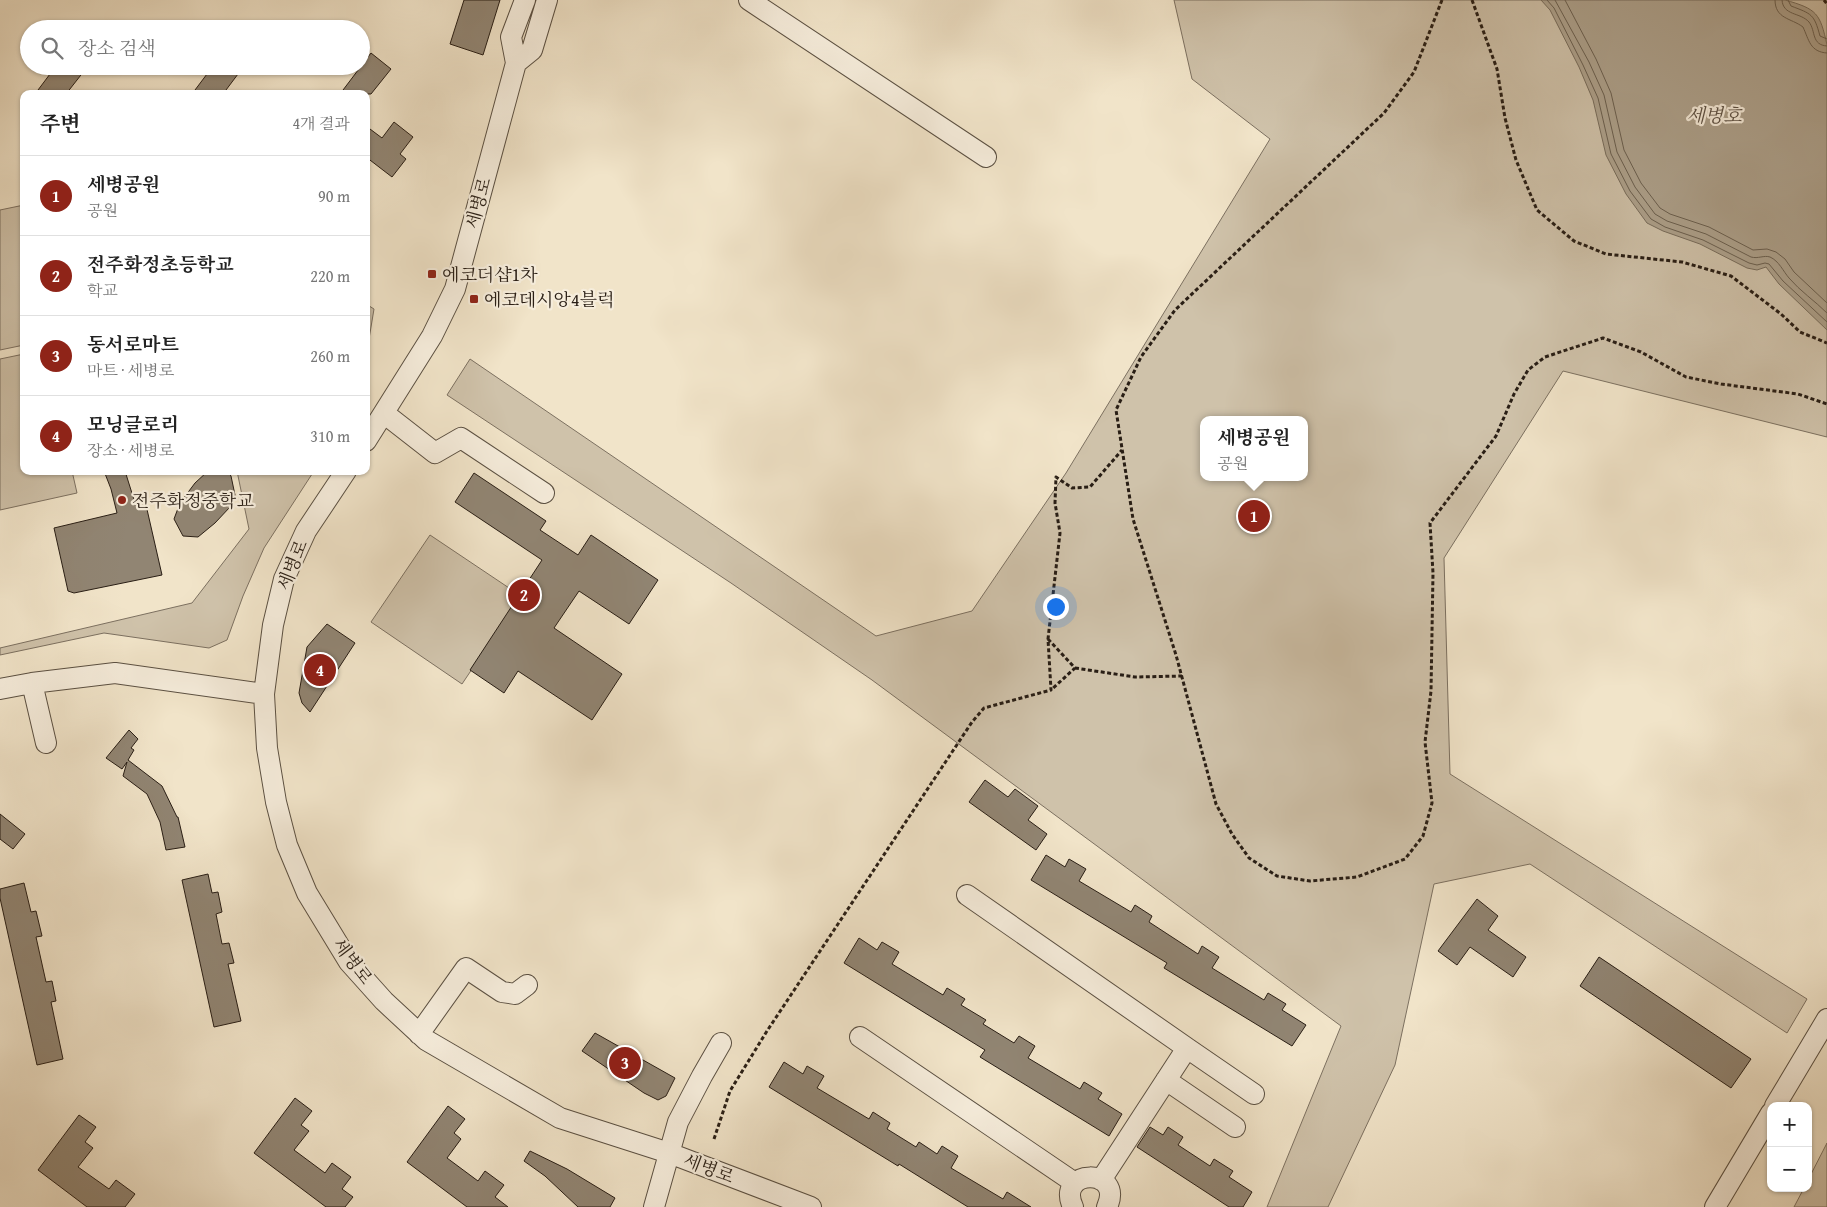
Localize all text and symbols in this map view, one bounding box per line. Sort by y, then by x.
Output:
search box [20,20,370,75]
icon: search [38,34,66,62]
text: 장소 검색 [78,34,156,62]
water label: 세병호 [1686,101,1743,129]
text: 주변 [40,108,81,139]
text: 4개 결과 [292,111,350,135]
text: 세병공원 [87,170,160,198]
street label: 세병로 [458,174,498,232]
text: 1 [52,184,60,208]
text: 90 m [318,184,350,208]
text: 공원 [87,198,118,222]
text: 전주화정초등학교 [87,250,234,278]
place label: 에코더샵1차 [442,261,538,288]
text: 2 [52,264,60,288]
text: 220 m [310,264,350,288]
marker: 에코더샵1차 [426,268,438,280]
text: 학교 [87,278,118,302]
place label: 에코데시앙4블럭 [484,286,614,313]
marker: 에코데시앙4블럭 [468,293,480,305]
text: 동서로마트 [87,330,179,358]
text: 3 [52,344,60,368]
text: 260 m [310,344,350,368]
text: 마트 · 세병로 [87,358,174,382]
text: 모닝글로리 [87,410,179,438]
popup [1200,416,1308,481]
text: 세병공원 [1217,423,1291,451]
text: 4 [52,424,60,448]
text: 310 m [310,424,350,448]
text: 장소 · 세병로 [87,438,174,462]
text: 공원 [1217,451,1248,475]
place label: 전주화정중학교 [132,487,254,514]
marker: 전주화정중학교 [116,494,128,506]
pin: 1 [1238,497,1270,535]
street label: 세병로 [270,536,314,594]
pin: 2 [508,576,540,614]
your location [1043,594,1069,620]
pin: 4 [304,651,336,689]
street label: 세병로 [327,932,379,990]
pin: 3 [609,1044,641,1082]
map controls [1767,1102,1812,1192]
button: + [1767,1102,1812,1147]
street label: 세병로 [680,1146,738,1190]
button: − [1767,1147,1812,1192]

